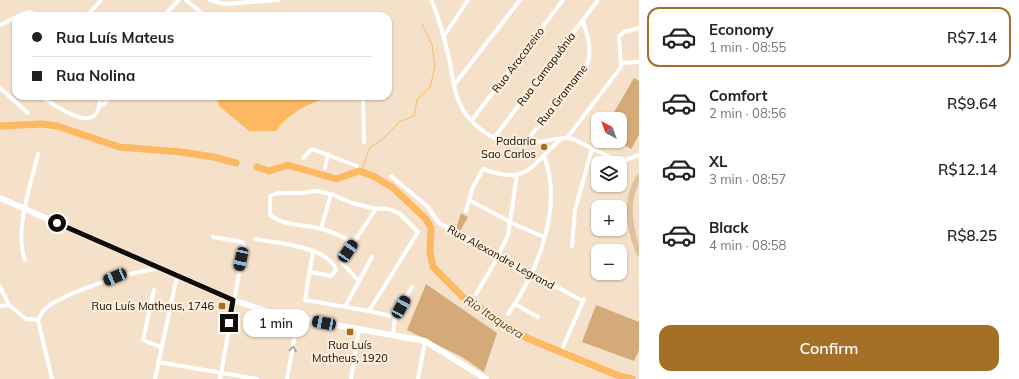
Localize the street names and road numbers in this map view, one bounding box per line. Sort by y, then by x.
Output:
street label: Rua Aracazeiro [489,24,547,96]
street label: Rua Camapuânia [514,29,578,109]
street label: Rua Gramame [534,62,590,128]
street label: Rua Alexandre Legrand [445,222,557,292]

